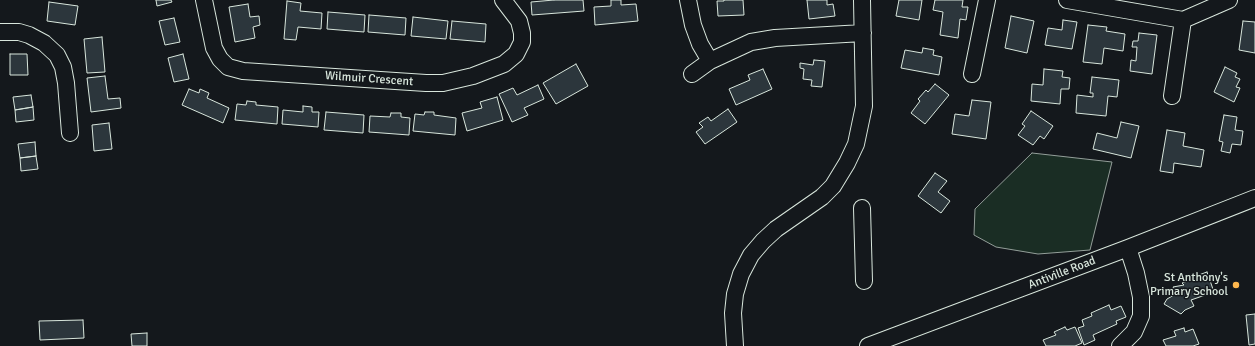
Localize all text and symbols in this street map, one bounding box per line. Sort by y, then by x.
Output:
street label: Wilmuir Crescent [324,69,414,89]
street label: Antiville Road [1026,254,1098,292]
place label: St Anthony's Primary School [1150,271,1228,299]
marker: St Anthony's Primary School [1231,280,1241,290]

